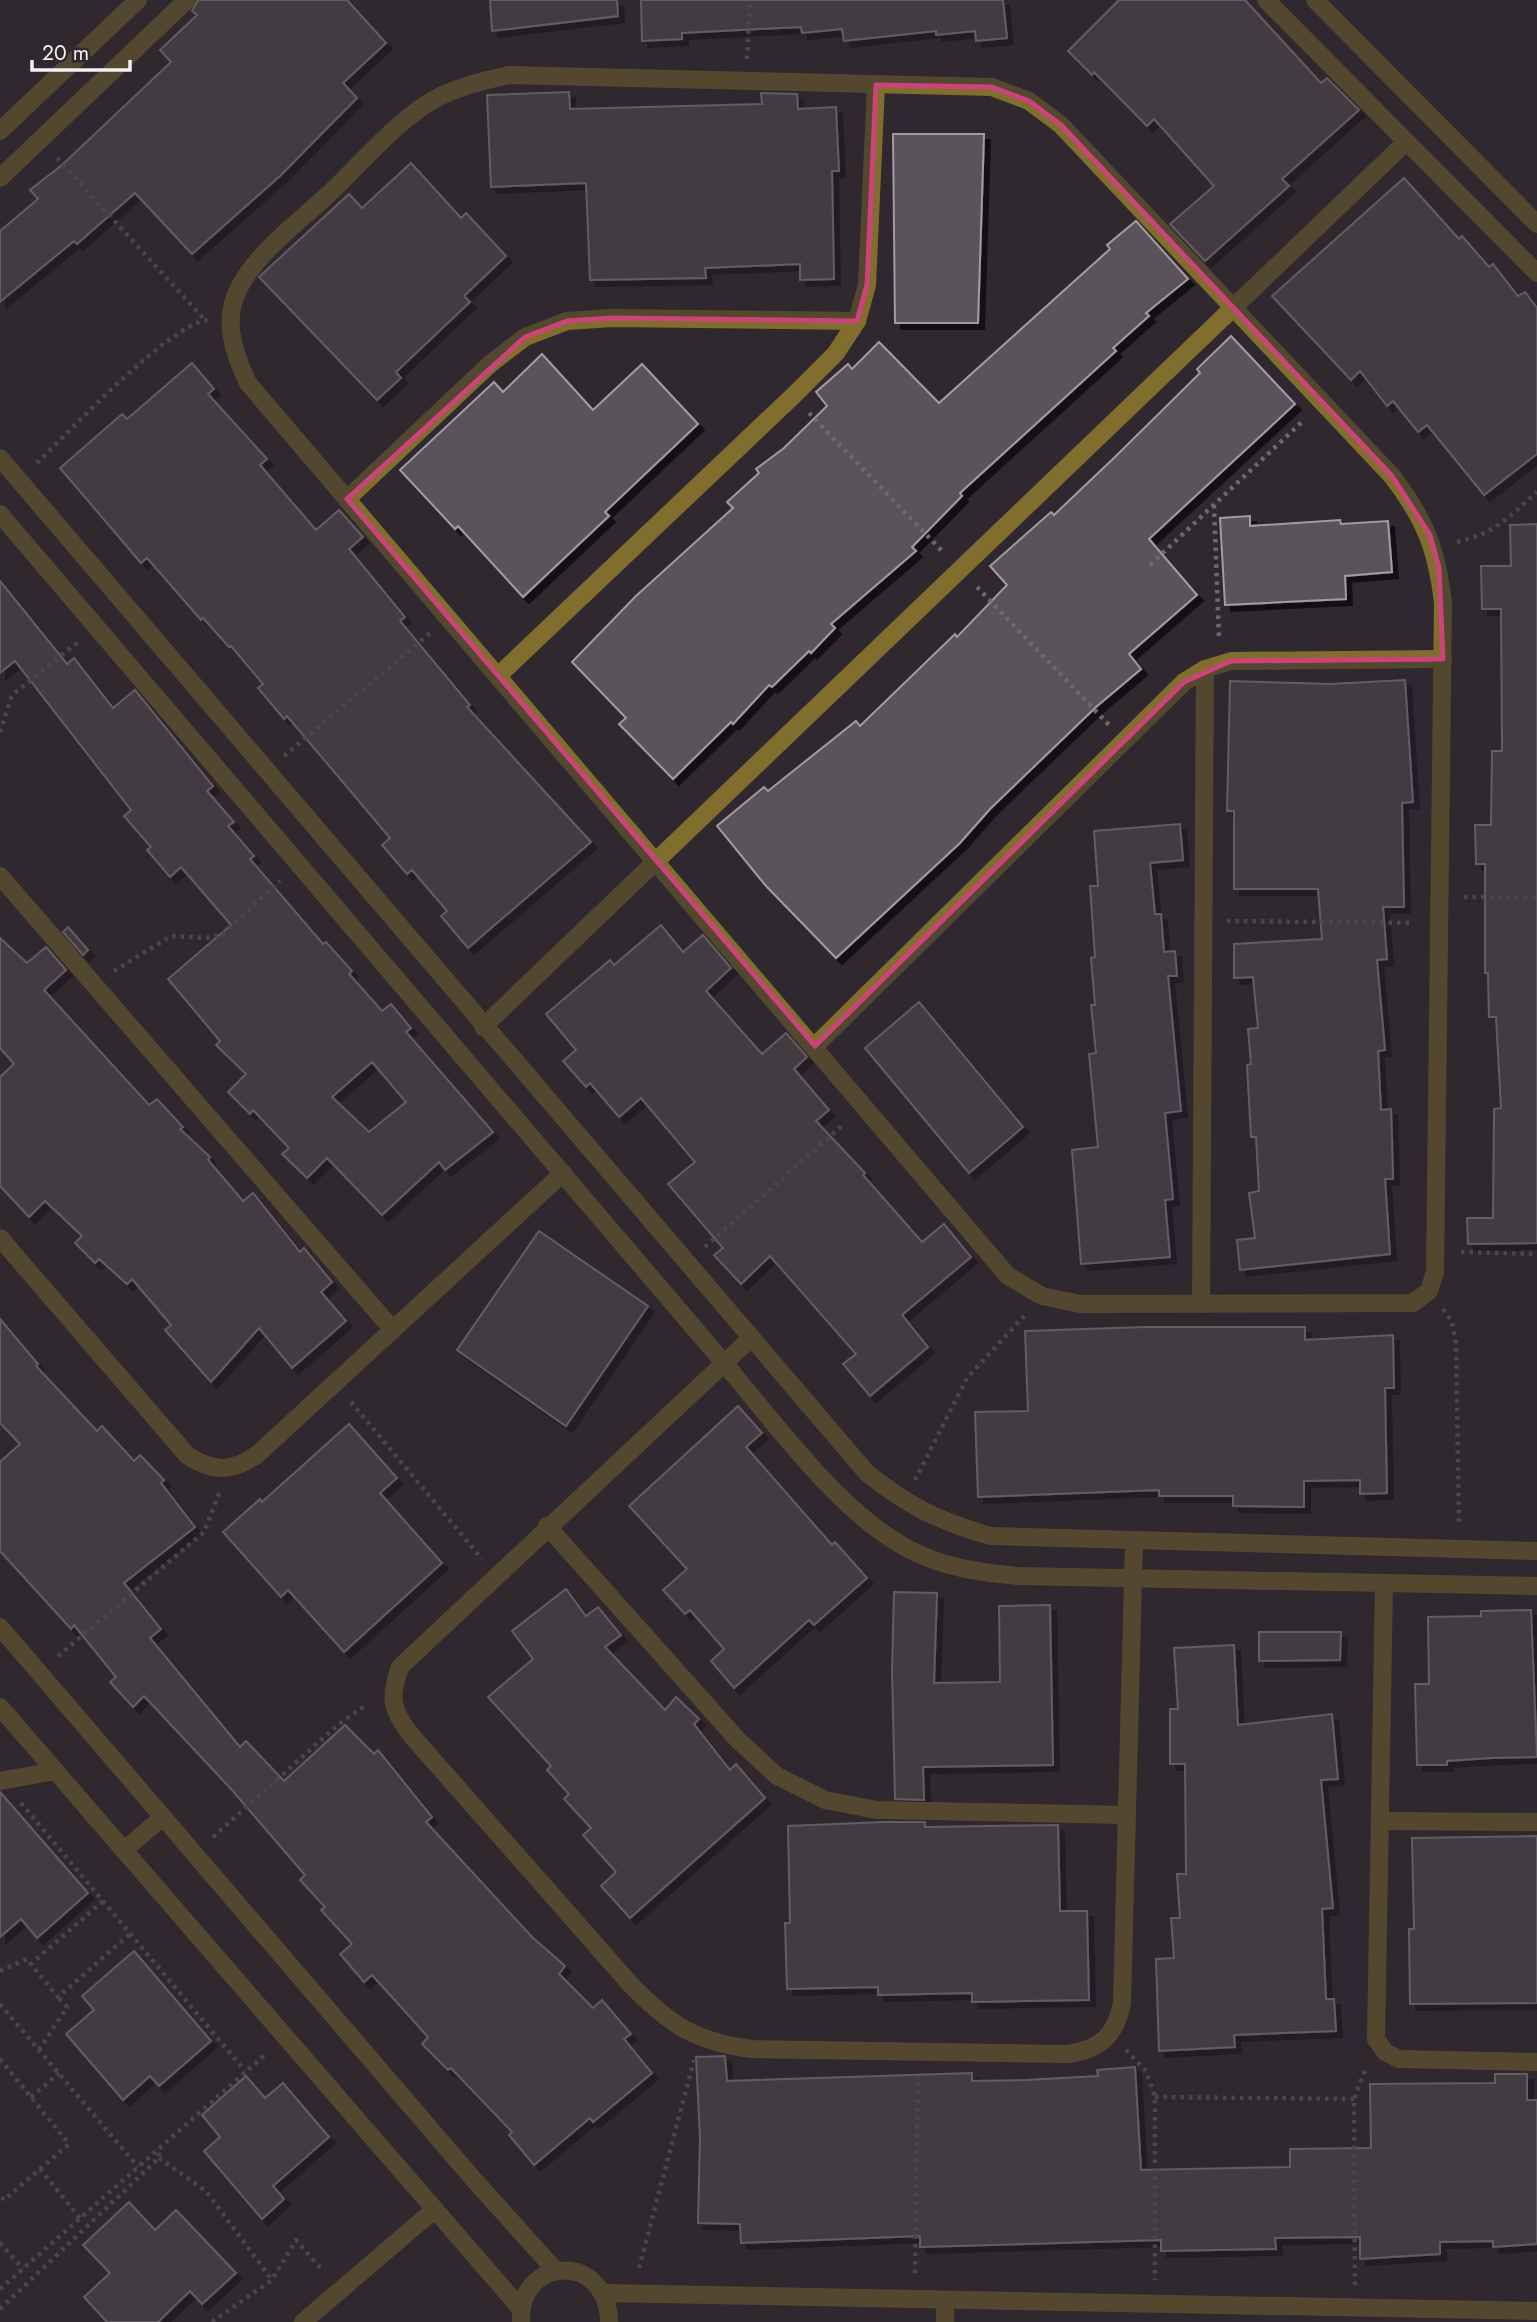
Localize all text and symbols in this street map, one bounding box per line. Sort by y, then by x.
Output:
scale bar [32,28,130,72]
text: 20 m [42,38,89,68]

